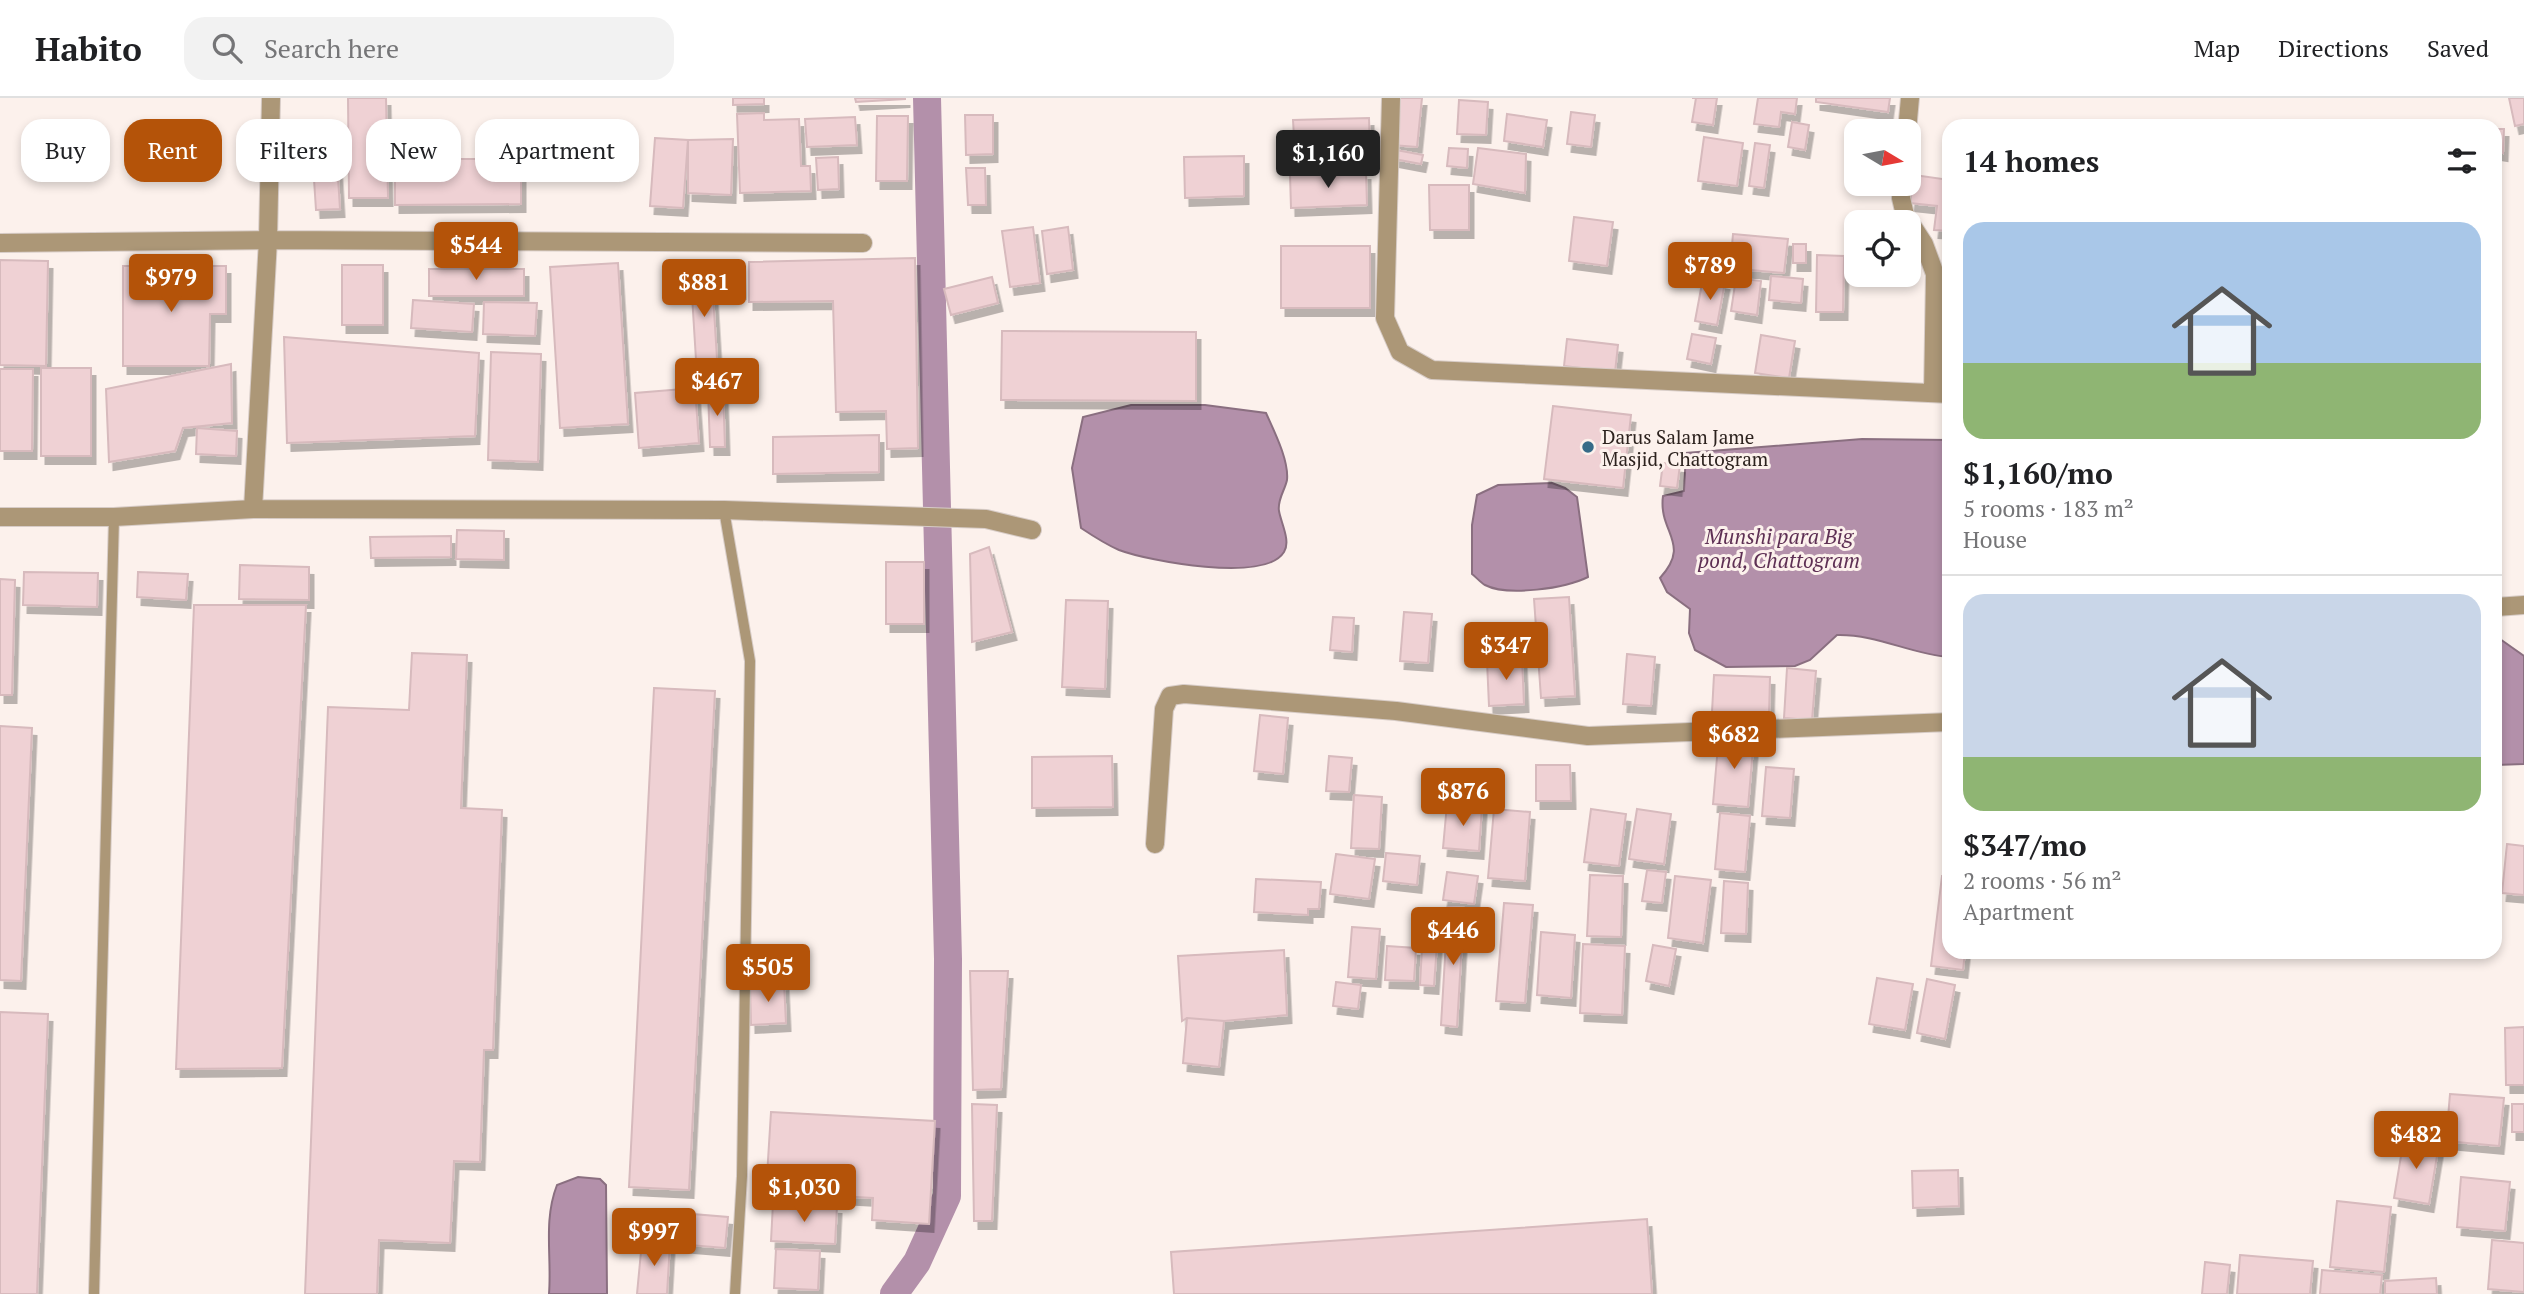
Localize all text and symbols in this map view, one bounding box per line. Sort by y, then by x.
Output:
search box [184,17,674,80]
text: Habito [35,27,142,70]
icon: search [208,29,246,67]
text: Search here [264,31,399,65]
text: Map [2194,32,2240,64]
text: Directions [2278,32,2389,64]
text: Saved [2427,32,2489,64]
chip: Buy [21,119,110,182]
chip: Rent [124,119,222,182]
chip: Filters [236,119,352,182]
chip: New [366,119,461,182]
chip: Apartment [475,119,639,182]
north arrow [1844,119,1922,196]
map controls [1844,119,1921,287]
pin: $1,160 [1271,130,1385,190]
text: $1,160 [1292,137,1364,168]
text: 14 homes [1963,141,2099,181]
icon: filters [2443,142,2481,180]
button: locate [1844,210,1921,287]
pin: $544 [435,222,517,282]
text: $544 [450,229,502,260]
pin: $789 [1669,242,1751,302]
text: $789 [1684,249,1736,280]
pin: $979 [130,254,212,314]
pin: $881 [663,260,745,319]
text: $979 [145,261,197,292]
text: $881 [678,266,730,297]
icon: home [2159,268,2285,394]
pin: $467 [676,358,758,418]
text: $467 [691,365,743,396]
place label: Darus Salam Jame Masjid, Chattogram [1602,424,1769,471]
marker: Darus Salam Jame Masjid, Chattogram [1580,439,1596,455]
text: $1,160/mo [1963,453,2113,493]
text: 5 rooms · 183 m² [1963,493,2134,524]
water label: Munshi para Big pond, Chattogram [1698,522,1860,574]
text: House [1963,524,2027,555]
pin: $347 [1465,622,1547,682]
text: $347 [1480,629,1532,660]
icon: home [2159,640,2285,766]
pin: $682 [1693,712,1775,771]
text: $682 [1708,718,1760,749]
pin: $876 [1422,768,1504,828]
text: $876 [1437,775,1489,806]
text: $347/mo [1963,825,2087,865]
text: 2 rooms · 56 m² [1963,865,2122,896]
text: Apartment [1963,896,2074,927]
pin: $446 [1412,908,1494,967]
text: $446 [1427,914,1479,945]
pin: $505 [727,944,809,1004]
text: $505 [742,951,794,982]
pin: $482 [2375,1112,2457,1171]
text: $482 [2390,1118,2442,1149]
pin: $1,030 [747,1164,861,1224]
text: $1,030 [768,1171,840,1202]
pin: $997 [613,1208,695,1268]
text: $997 [628,1215,680,1246]

